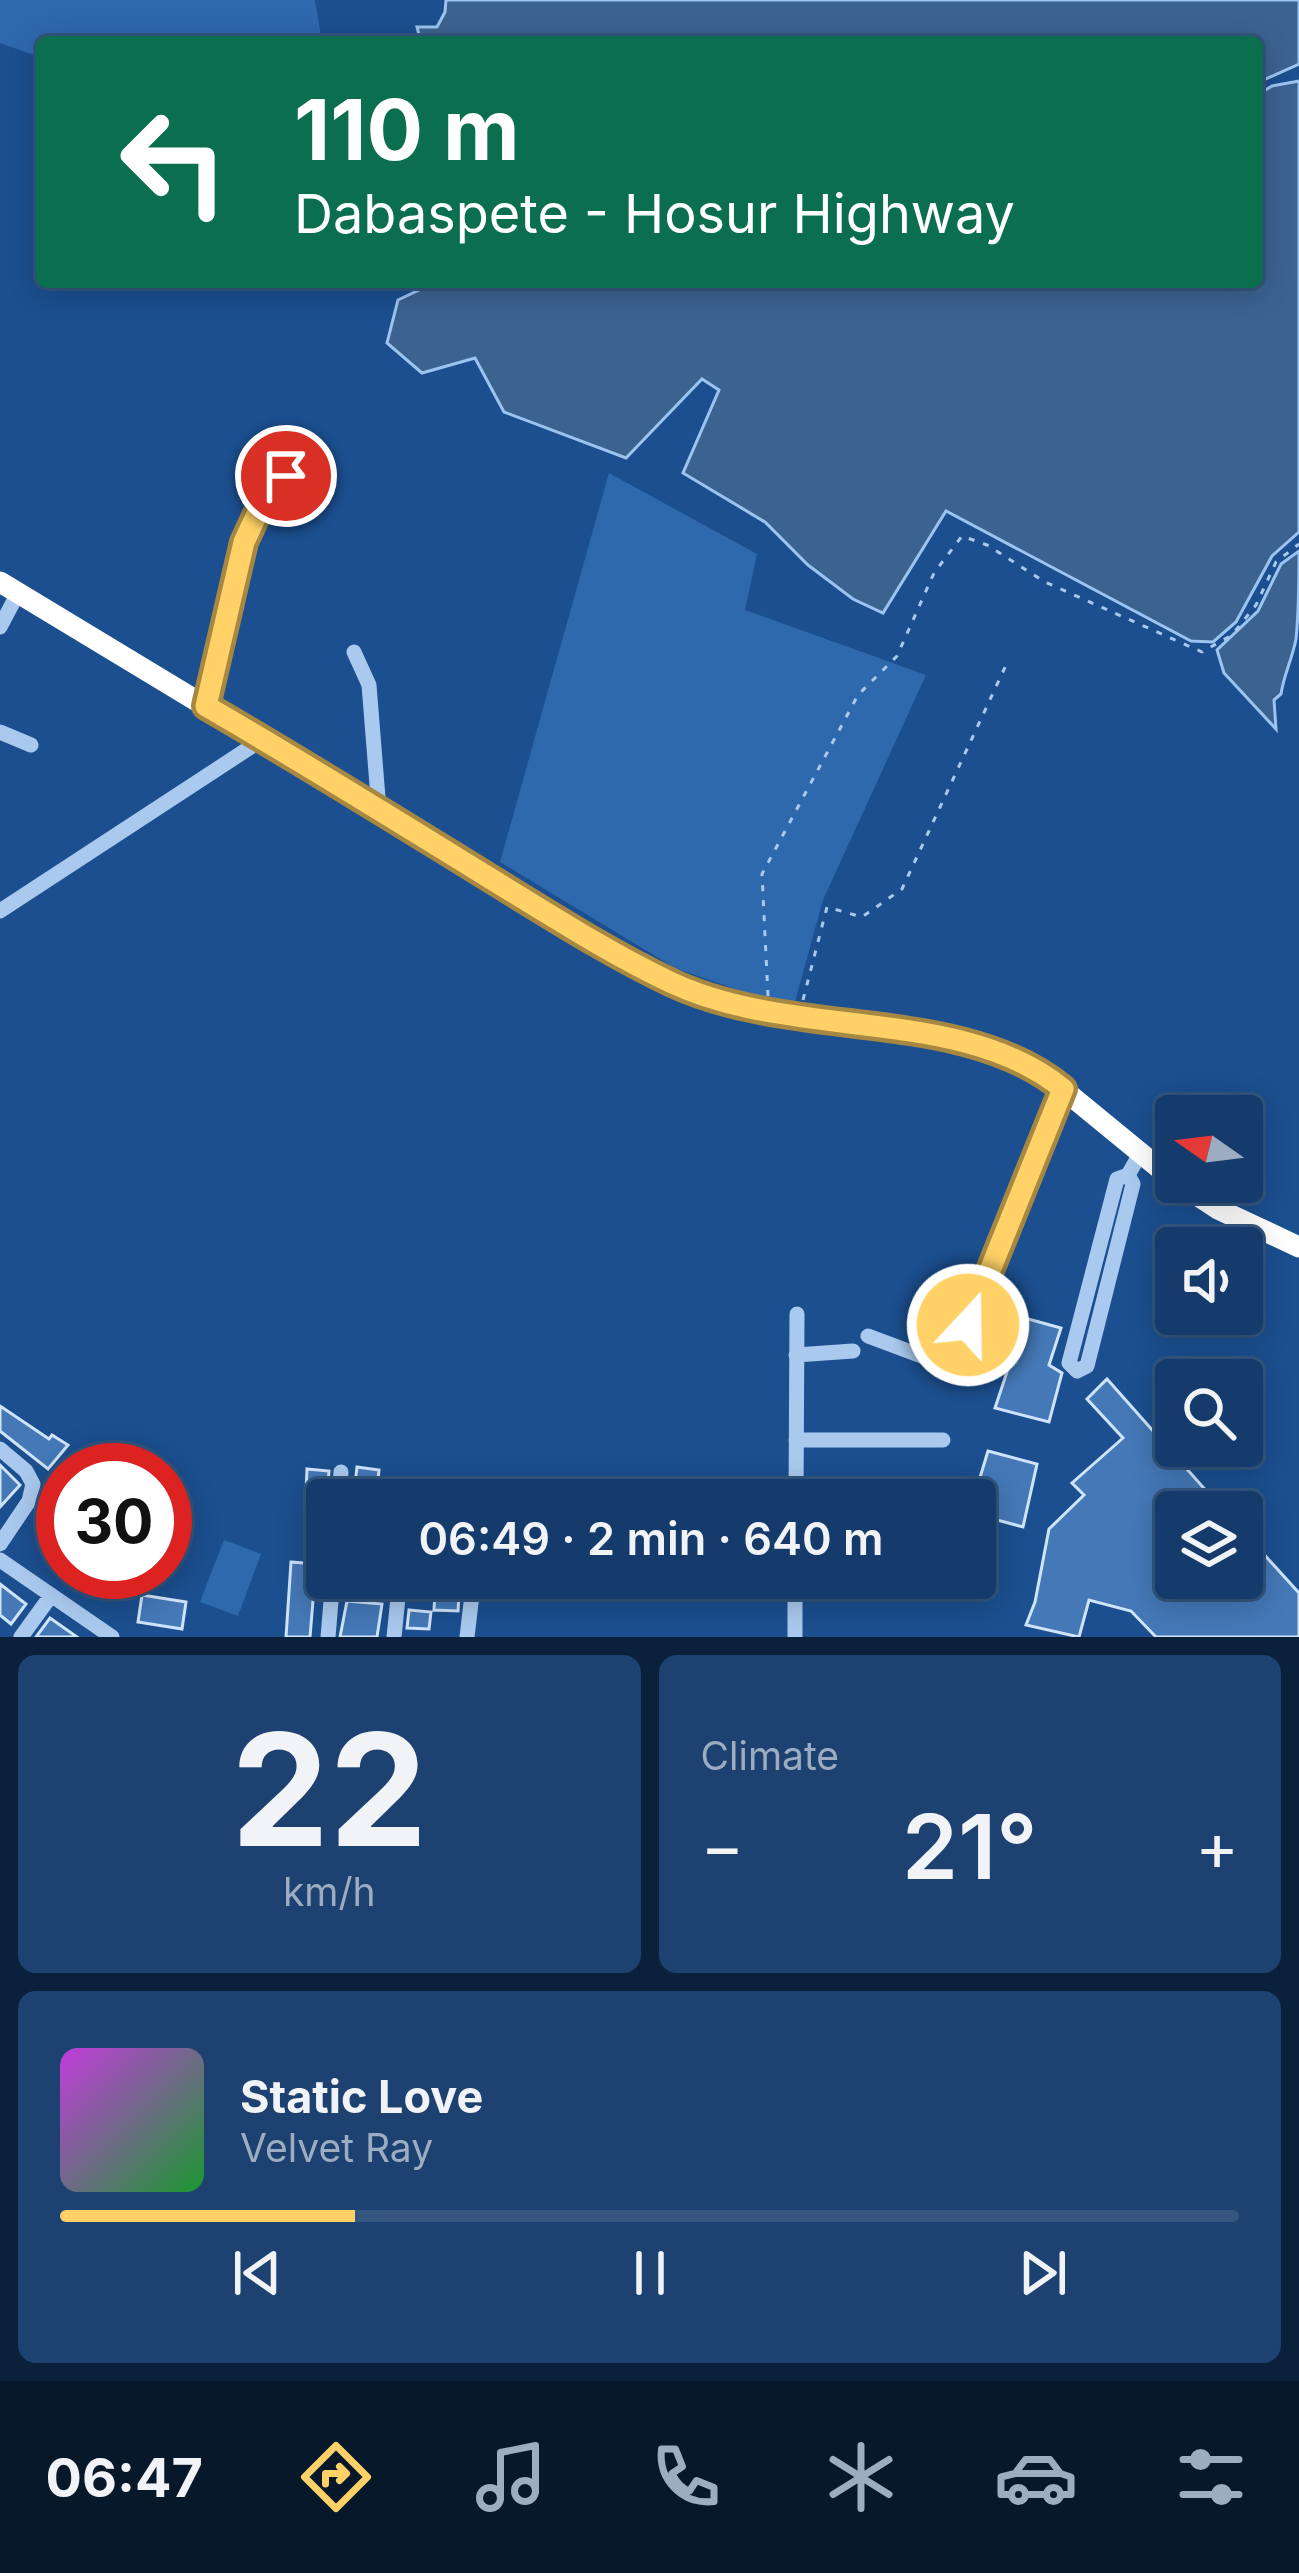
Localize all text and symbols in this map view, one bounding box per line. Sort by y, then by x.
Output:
text: 110 m [294,79,520,180]
icon: left [96,84,252,240]
text: Dabaspete - Hosur Highway [294,181,1015,246]
pin [235,425,337,527]
icon: arrive [253,443,319,509]
north arrow [1155,1095,1263,1203]
map controls [1155,1095,1263,1599]
button: sound [1155,1227,1263,1335]
position arrow [905,1262,1031,1388]
button: search [1155,1359,1263,1467]
speed limit sign: 30 [36,1443,192,1599]
button: layers [1155,1491,1263,1599]
text: 06:49 · 2 min · 640 m [418,1511,884,1566]
text: 22 [231,1695,428,1884]
text: Climate [701,1732,839,1779]
text: 21° [902,1792,1037,1901]
text: − [701,1806,744,1886]
text: + [1195,1806,1239,1886]
text: km/h [283,1868,376,1915]
text: Static Love [240,2069,483,2124]
text: Velvet Ray [240,2124,433,2171]
icon: previous [224,2240,290,2306]
icon: pause [617,2240,683,2306]
icon: next [1010,2240,1076,2306]
icon: directions [294,2435,378,2519]
icon: music [469,2435,553,2519]
icon: phone [644,2435,728,2519]
icon: climate [819,2435,903,2519]
icon: car [994,2435,1078,2519]
icon: filters [1169,2435,1253,2519]
text: 06:47 [46,2445,203,2510]

